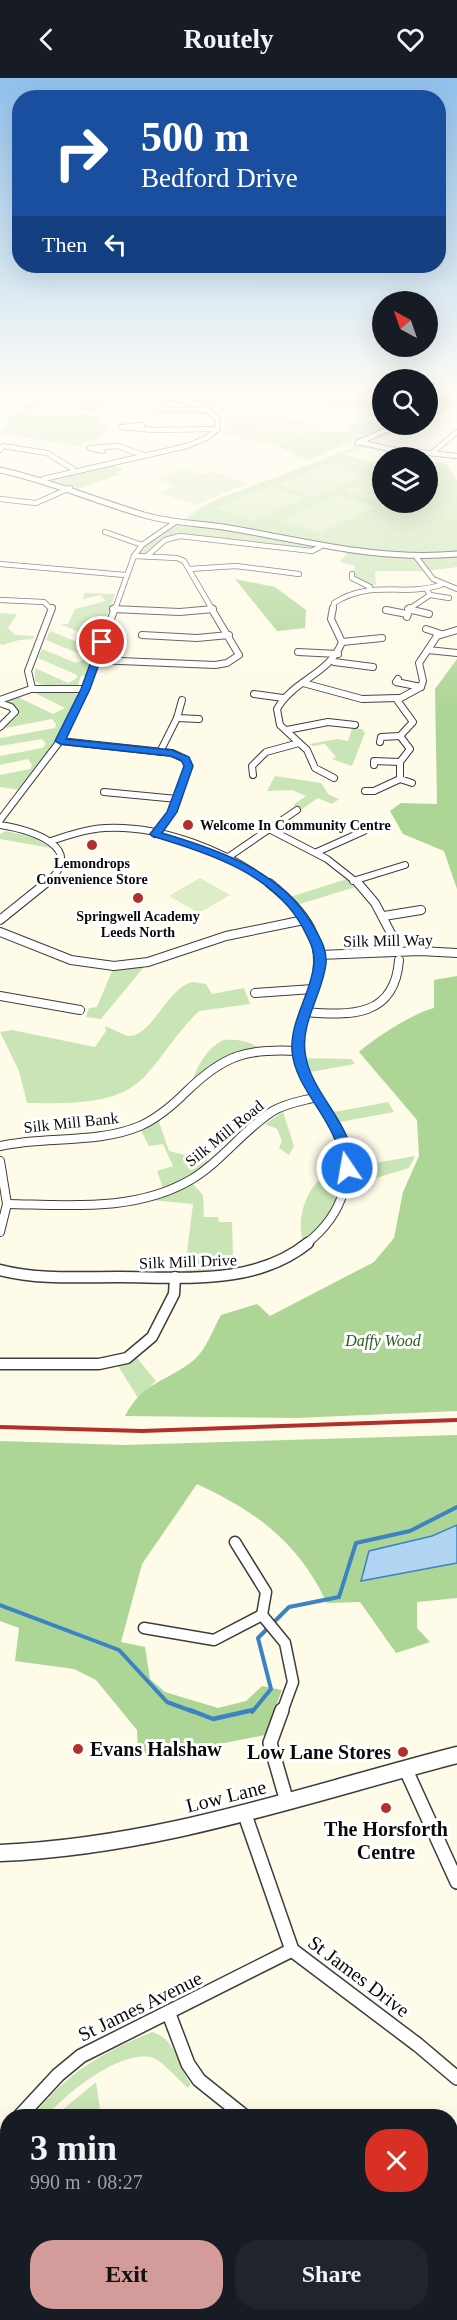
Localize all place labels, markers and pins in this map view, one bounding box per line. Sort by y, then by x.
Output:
pin [76,616,127,667]
marker: Welcome In Community Centre [181,818,195,832]
place label: Welcome In Community Centre [200,818,391,833]
marker: Lemondrops Convenience Store [85,838,99,852]
place label: Lemondrops Convenience Store [36,856,148,887]
marker: Springwell Academy Leeds North [131,891,145,905]
place label: Springwell Academy Leeds North [76,909,200,940]
place label: Evans Halshaw [90,1738,222,1760]
place label: Low Lane Stores [247,1741,391,1763]
marker: Evans Halshaw [71,1742,85,1756]
marker: Low Lane Stores [396,1745,410,1759]
marker: The Horsforth Centre [379,1801,393,1815]
place label: The Horsforth Centre [324,1818,448,1863]

